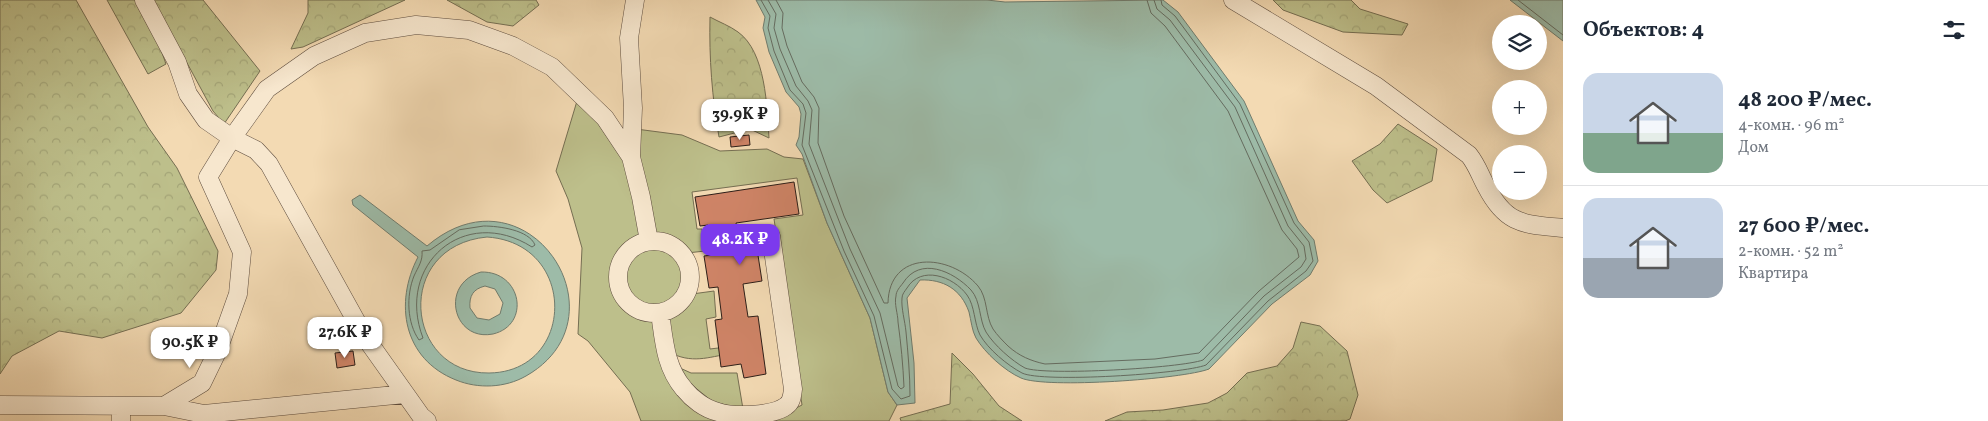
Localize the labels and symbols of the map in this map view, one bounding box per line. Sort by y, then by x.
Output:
pin: 39.9K ₽ [694,98,786,141]
pin: 48.2K ₽ [694,224,786,266]
pin: 27.6K ₽ [299,316,391,359]
pin: 90.5K ₽ [144,326,236,369]

